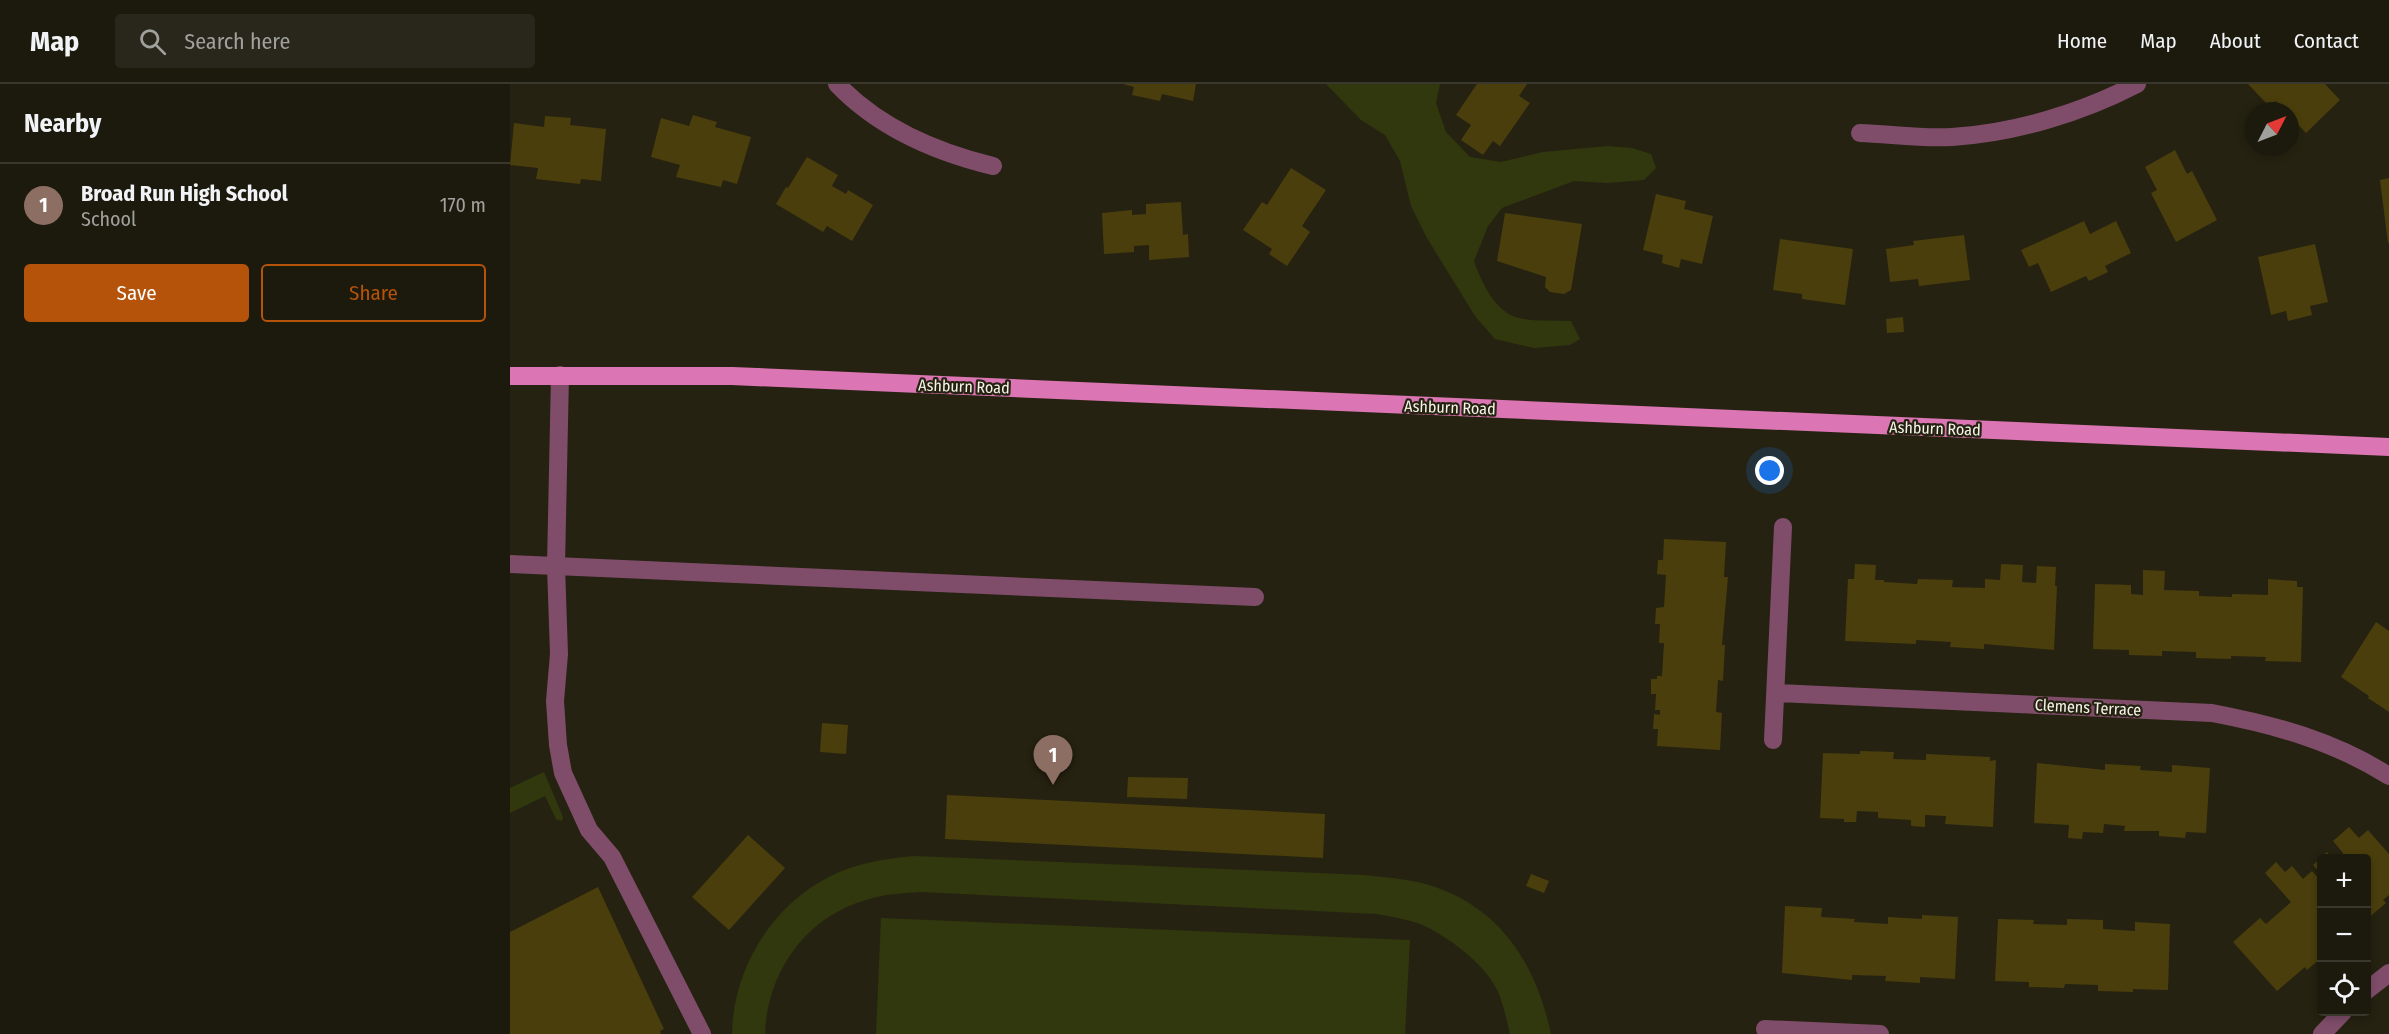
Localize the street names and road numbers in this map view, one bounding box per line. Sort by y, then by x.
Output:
street label: Ashburn Road [918,375,1010,398]
street label: Ashburn Road [1404,396,1496,419]
street label: Ashburn Road [1889,417,1981,440]
street label: Clemens Terrace [2034,695,2142,720]

